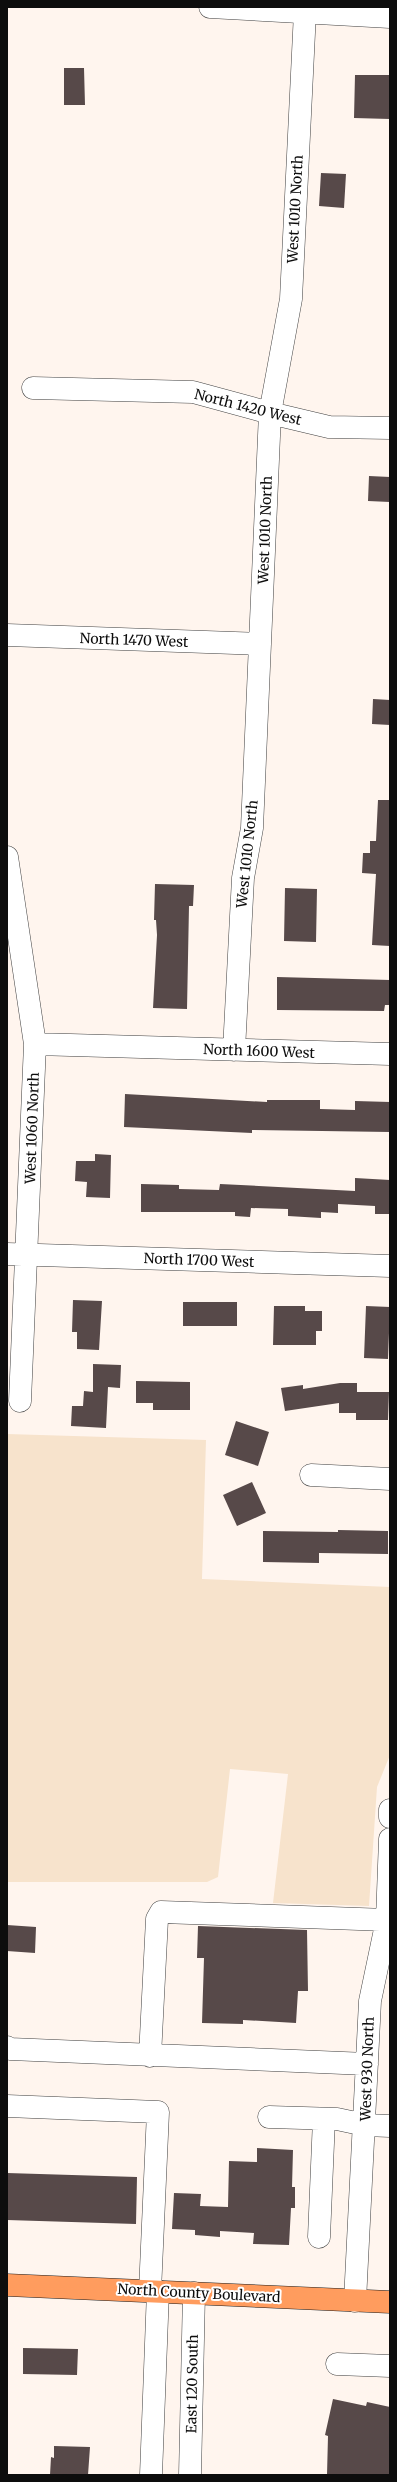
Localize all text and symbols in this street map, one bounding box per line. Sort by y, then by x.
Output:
street label: West 1010 North [283,154,307,265]
street label: North 1420 West [192,385,304,429]
street label: West 1010 North [254,476,276,585]
street label: North 1470 West [79,629,189,651]
street label: West 1010 North [232,799,262,910]
street label: North 1600 West [203,1040,316,1062]
street label: West 1060 North [21,1072,43,1185]
street label: North 1700 West [143,1249,255,1271]
street label: West 930 North [356,2017,378,2122]
street label: North County Boulevard [117,2280,281,2306]
street label: East 120 South [182,2334,202,2434]

